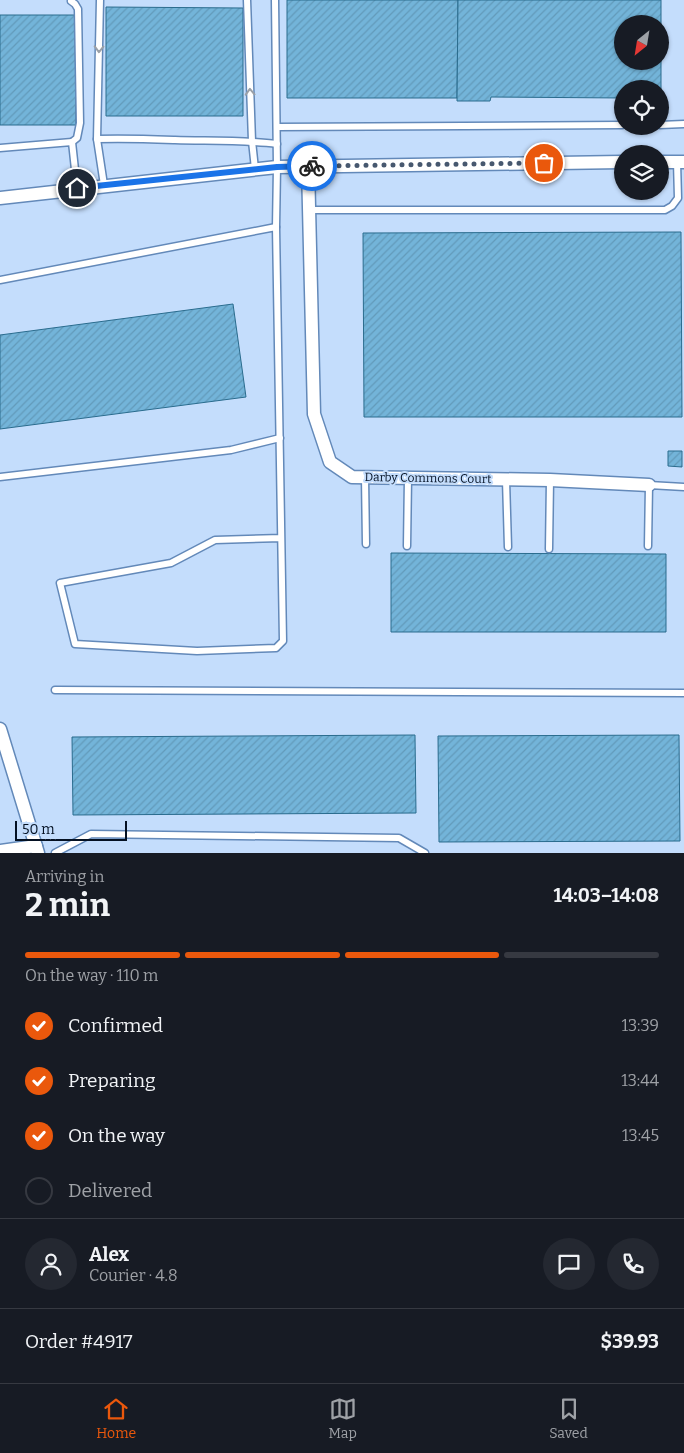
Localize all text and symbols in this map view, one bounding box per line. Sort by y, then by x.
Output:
north arrow [614,15,669,70]
map controls [614,15,669,200]
one-way arrow [94,45,104,53]
button: locate [614,80,669,135]
one-way arrow [245,88,255,96]
courier [287,141,337,191]
pin [523,142,565,184]
button: layers [614,145,669,200]
icon: bag [530,149,558,177]
icon: bike [298,152,326,180]
pin [56,167,98,209]
icon: home [63,174,91,202]
street label: Darby Commons Court [365,470,492,486]
scale bar [15,818,128,841]
text: 50 m [22,821,55,838]
text: Arriving in [25,867,104,886]
text: 14:03–14:08 [553,884,659,907]
text: 2 min [25,886,110,924]
text: On the way · 110 m [25,966,158,985]
icon: check [25,1012,53,1040]
text: Confirmed [68,1014,163,1037]
text: 13:39 [622,1016,659,1035]
icon: check [25,1067,53,1095]
text: Preparing [68,1069,156,1092]
text: 13:44 [621,1071,659,1090]
icon: check [25,1122,53,1150]
text: On the way [68,1124,165,1147]
text: 13:45 [622,1126,659,1145]
text: Delivered [68,1179,152,1202]
button: person [25,1238,77,1290]
button: chat [543,1238,595,1290]
button: phone [607,1238,659,1290]
text: Alex [89,1243,129,1266]
text: Courier · 4.8 [89,1266,178,1285]
text: Order #4917 [25,1330,133,1353]
text: $39.93 [601,1330,659,1353]
tab: Home [96,1395,136,1442]
tab: Map [329,1395,357,1442]
tab: Saved [549,1395,588,1442]

